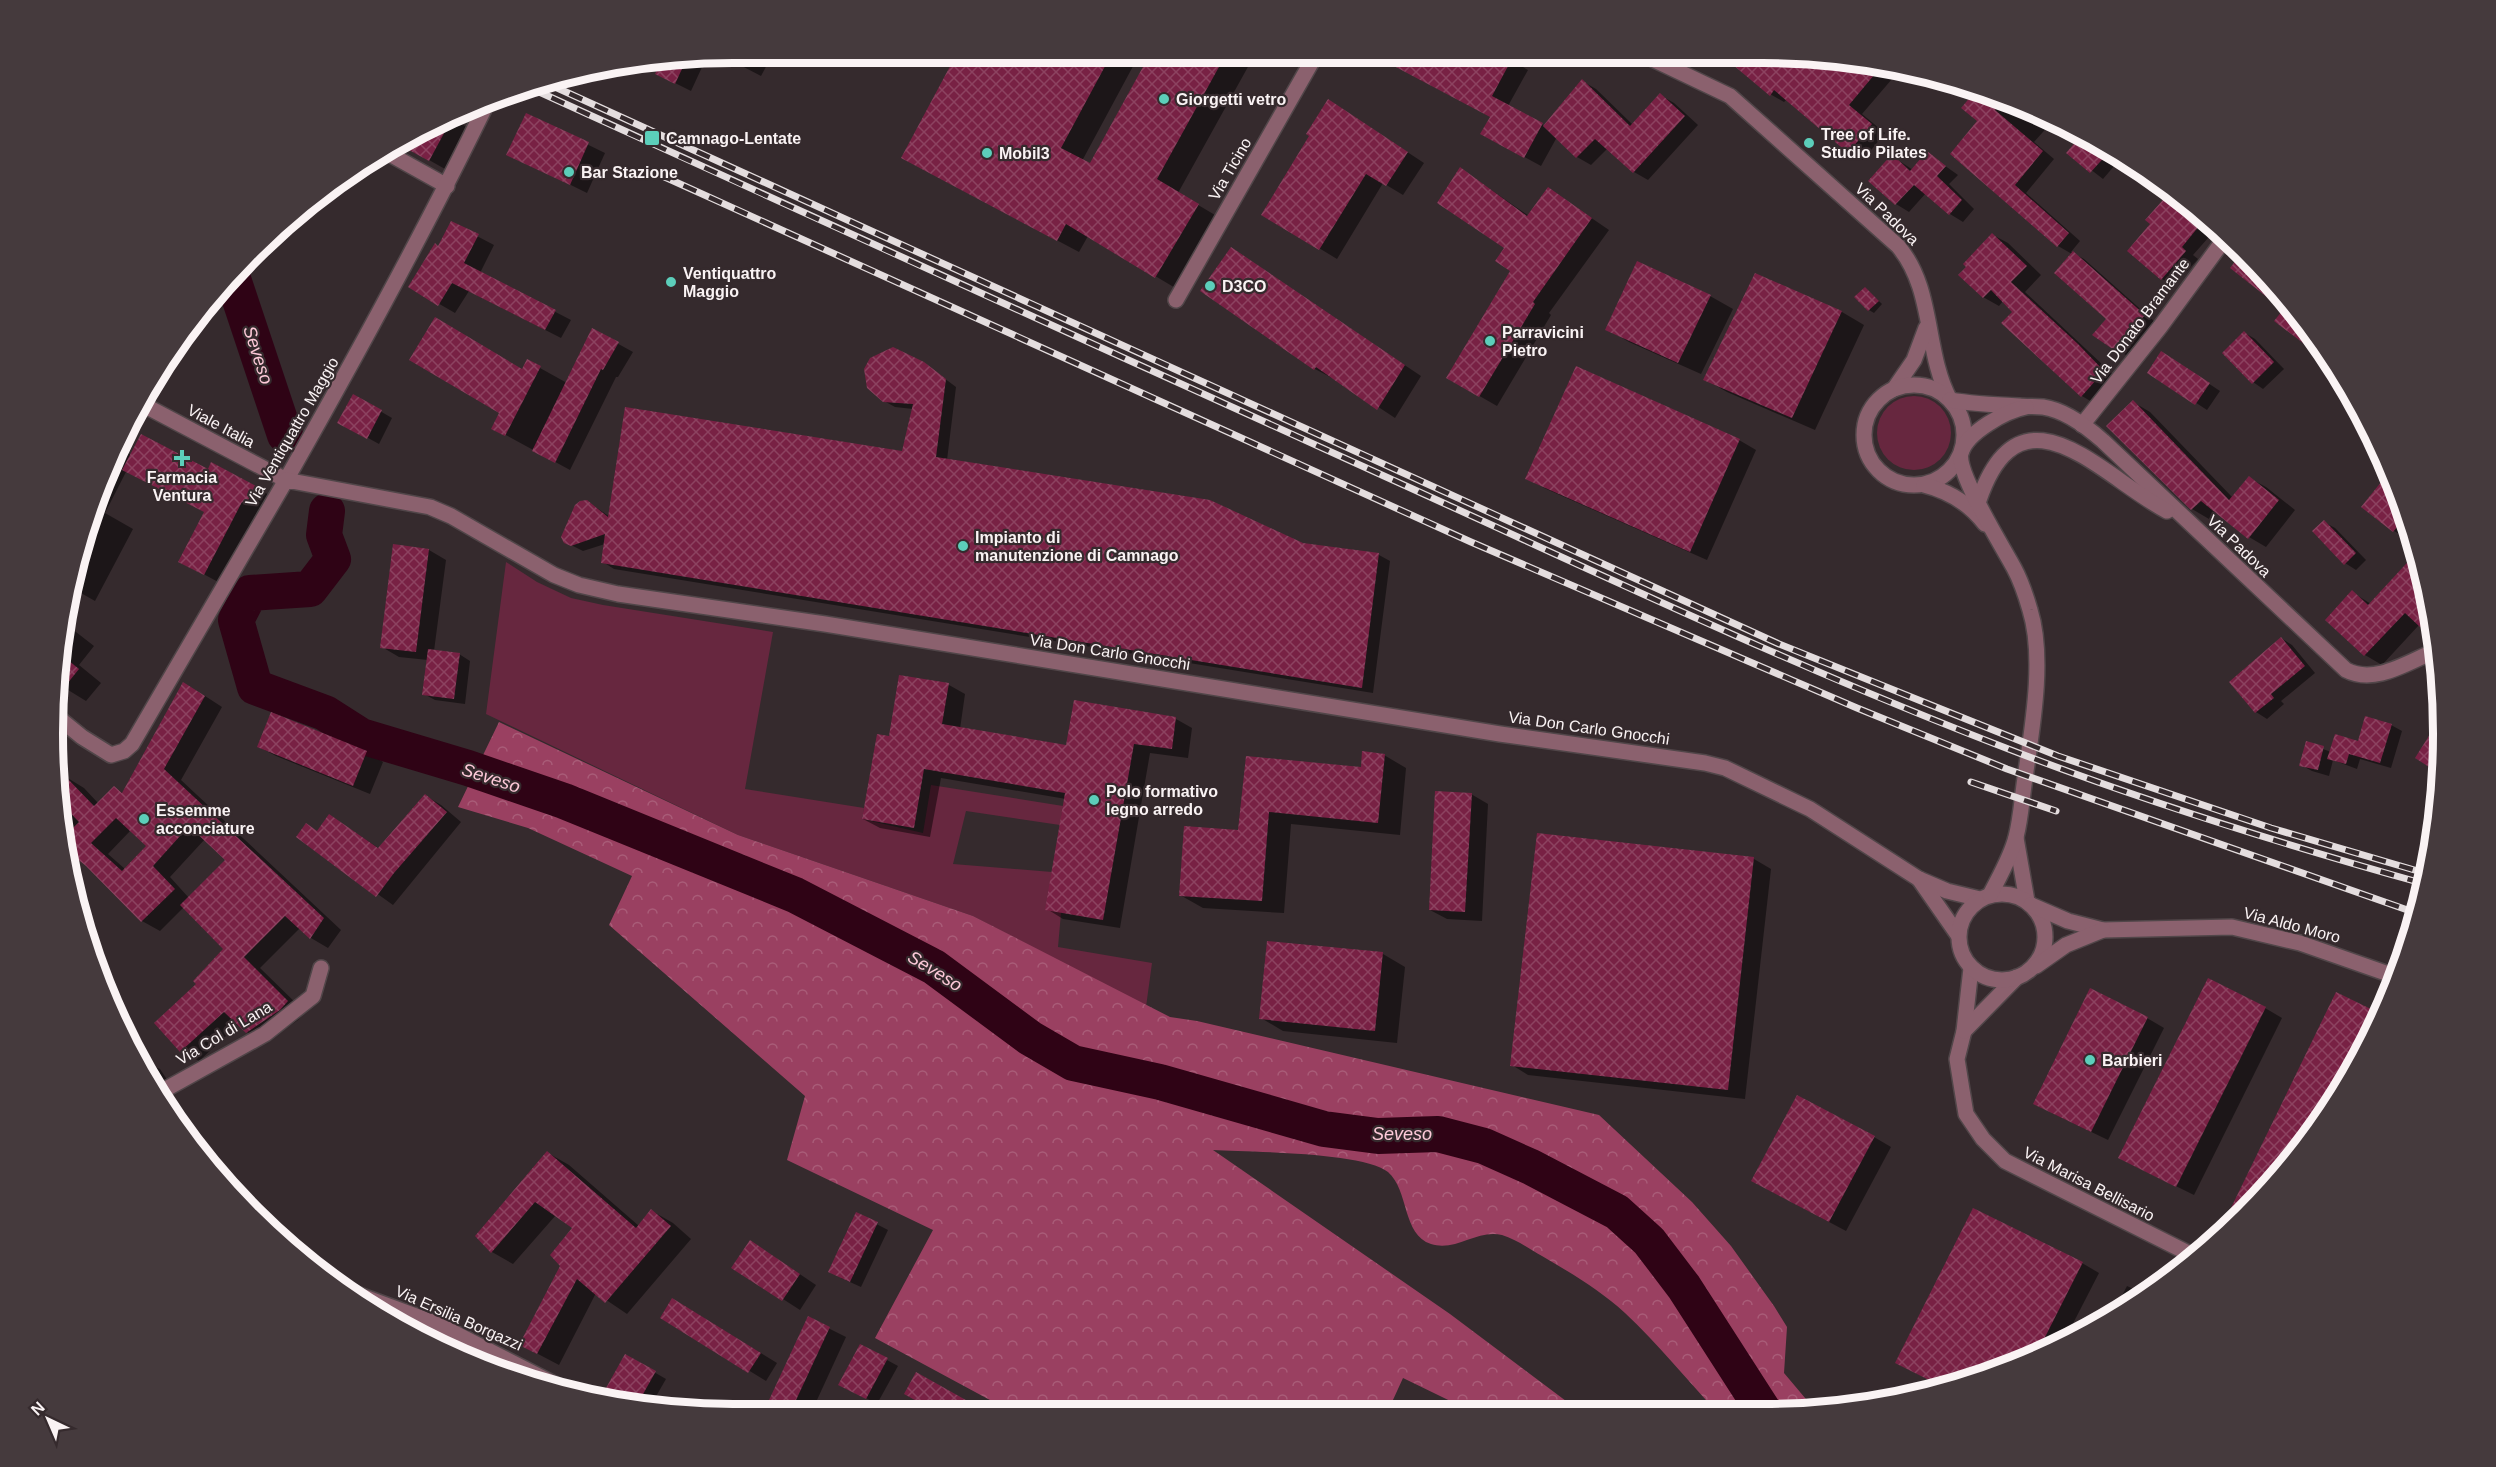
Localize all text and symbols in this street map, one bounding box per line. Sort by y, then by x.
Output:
place label: Giorgetti vetro [1176,91,1286,108]
marker: Giorgetti vetro [1157,92,1171,106]
place label: Tree of Life. Studio Pilates [1821,126,1927,161]
marker: Camnago-Lentate [643,129,661,147]
place label: Camnago-Lentate [666,130,801,147]
street label: Via Ticino [1205,135,1255,203]
marker: Tree of Life. Studio Pilates [1802,136,1816,150]
place label: Mobil3 [999,145,1050,162]
marker: Mobil3 [980,146,994,160]
place label: Bar Stazione [581,164,678,181]
marker: Bar Stazione [562,165,576,179]
street label: Via Padova [1852,180,1922,249]
street label: Via Donato Bramante [2087,255,2193,387]
place label: Ventiquattro Maggio [683,265,777,300]
marker: Ventiquattro Maggio [664,275,678,289]
place label: D3CO [1222,278,1266,295]
marker: D3CO [1203,279,1217,293]
water label: Seveso [239,323,277,387]
place label: Parravicini Pietro [1502,324,1584,359]
marker: Parravicini Pietro [1483,334,1497,348]
street label: Via Ventiquattro Maggio [242,354,342,510]
street label: Viale Italia [185,401,258,451]
marker: Farmacia Ventura [175,451,189,465]
place label: Farmacia Ventura [147,469,217,504]
street label: Via Padova [2204,512,2274,581]
place label: Impianto di manutenzione di Camnago [975,529,1179,564]
marker: Impianto di manutenzione di Camnago [956,539,970,553]
street label: Via Don Carlo Gnocchi [1028,631,1192,673]
street label: Via Don Carlo Gnocchi [1507,708,1671,748]
water label: Seveso [459,759,523,797]
place label: Polo formativo legno arredo [1106,783,1218,818]
marker: Polo formativo legno arredo [1087,793,1101,807]
place label: Essemme acconciature [156,802,255,837]
marker: Essemme acconciature [137,812,151,826]
street label: Via Aldo Moro [2242,904,2342,946]
water label: Seveso [904,947,966,995]
street label: Via Col di Lana [173,998,275,1068]
place label: Barbieri [2102,1052,2162,1069]
marker: Barbieri [2083,1053,2097,1067]
water label: Seveso [1372,1124,1432,1144]
street label: Via Marisa Bellisario [2021,1144,2157,1224]
street label: Via Ersilia Borgazzi [393,1282,525,1354]
north arrow [18,1389,78,1449]
text: N [28,1398,48,1419]

